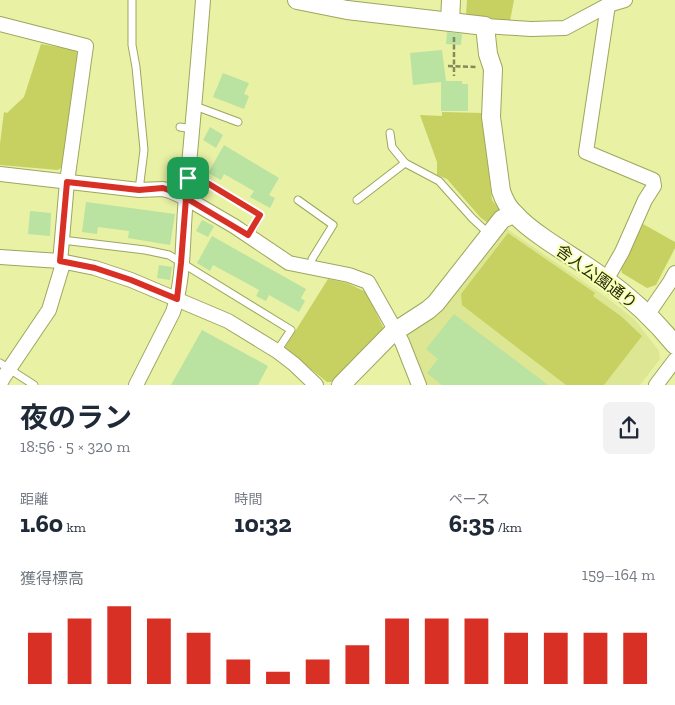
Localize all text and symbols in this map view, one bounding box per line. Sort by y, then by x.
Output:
pin [167,157,209,199]
icon: arrive [174,164,202,192]
street label: 舎人公園通り [552,241,641,312]
text: 夜のラン [20,401,132,434]
button: share [603,402,655,454]
text: 18:56 · 5 × 320 m [20,437,130,456]
text: 距離 [20,491,48,508]
text: 時間 [234,491,262,508]
text: ペース [449,491,490,508]
text: 1.60 [20,508,63,538]
text: 10:32 [234,508,292,538]
text: 6:35 [449,508,495,538]
text: km [63,519,86,536]
text: /km [495,519,522,536]
text: 159–164 m [582,565,655,584]
text: 獲得標高 [20,569,84,588]

